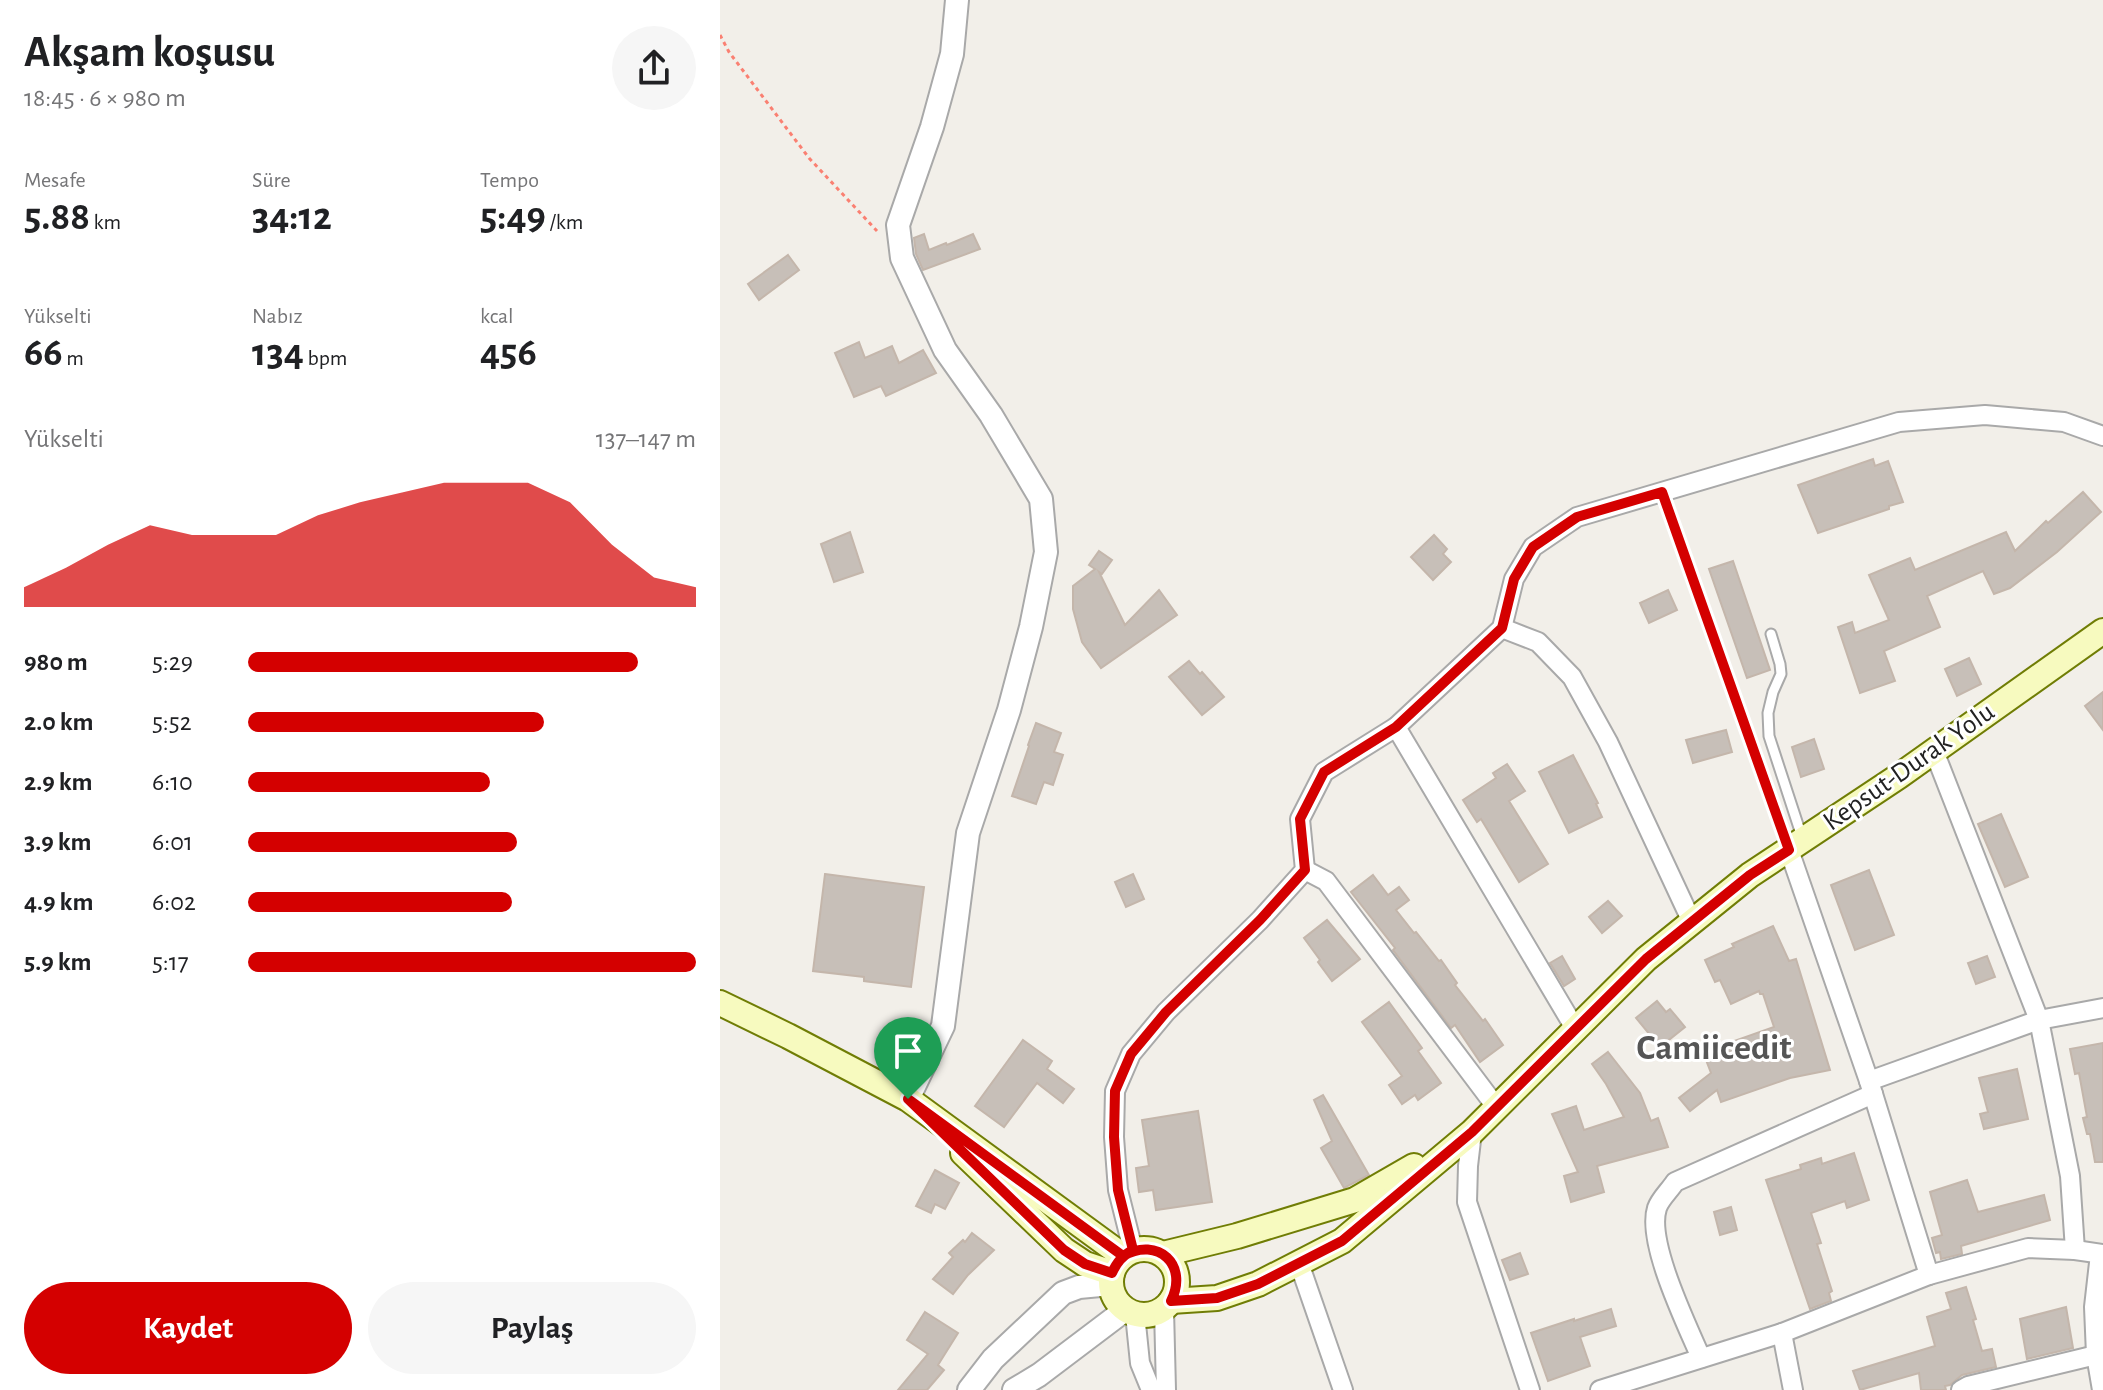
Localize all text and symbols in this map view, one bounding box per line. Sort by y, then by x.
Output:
button: share [612,26,696,110]
text: Akşam koşusu [24,31,275,75]
text: 18:45 · 6 × 980 m [24,85,186,111]
text: Mesafe [24,169,86,191]
text: Süre [252,169,291,191]
text: Tempo [480,169,539,191]
text: 5.88 [24,197,90,237]
text: 34:12 [252,197,332,237]
text: 5:49 [480,197,546,237]
text: km [90,211,121,233]
text: /km [546,211,583,233]
text: Yükselti [24,305,92,327]
text: Nabız [252,305,302,327]
text: kcal [480,305,514,327]
text: 66 [24,333,63,373]
text: 134 [252,333,304,373]
text: 456 [480,333,537,373]
text: m [63,347,84,369]
text: bpm [304,347,347,369]
text: Yükselti [24,426,104,452]
text: 137–147 m [596,426,696,452]
text: 980 m [24,649,88,675]
text: 5:29 [152,649,193,675]
street label: Kepsut-Durak Yolu [1818,698,2000,836]
text: 2.0 km [24,709,94,735]
text: 5:52 [152,709,192,735]
text: 2.9 km [24,769,93,795]
text: 6:10 [152,769,193,795]
text: 3.9 km [24,829,92,855]
text: 6:01 [152,829,193,855]
text: 4.9 km [24,889,93,915]
text: 6:02 [152,889,196,915]
text: 5.9 km [24,949,92,975]
text: 5:17 [152,949,189,975]
pin [874,1017,942,1099]
icon: arrive [886,1029,930,1073]
district label: Camiicedit [1637,1030,1791,1066]
button: Kaydet [24,1282,352,1374]
button: Paylaş [368,1282,696,1374]

